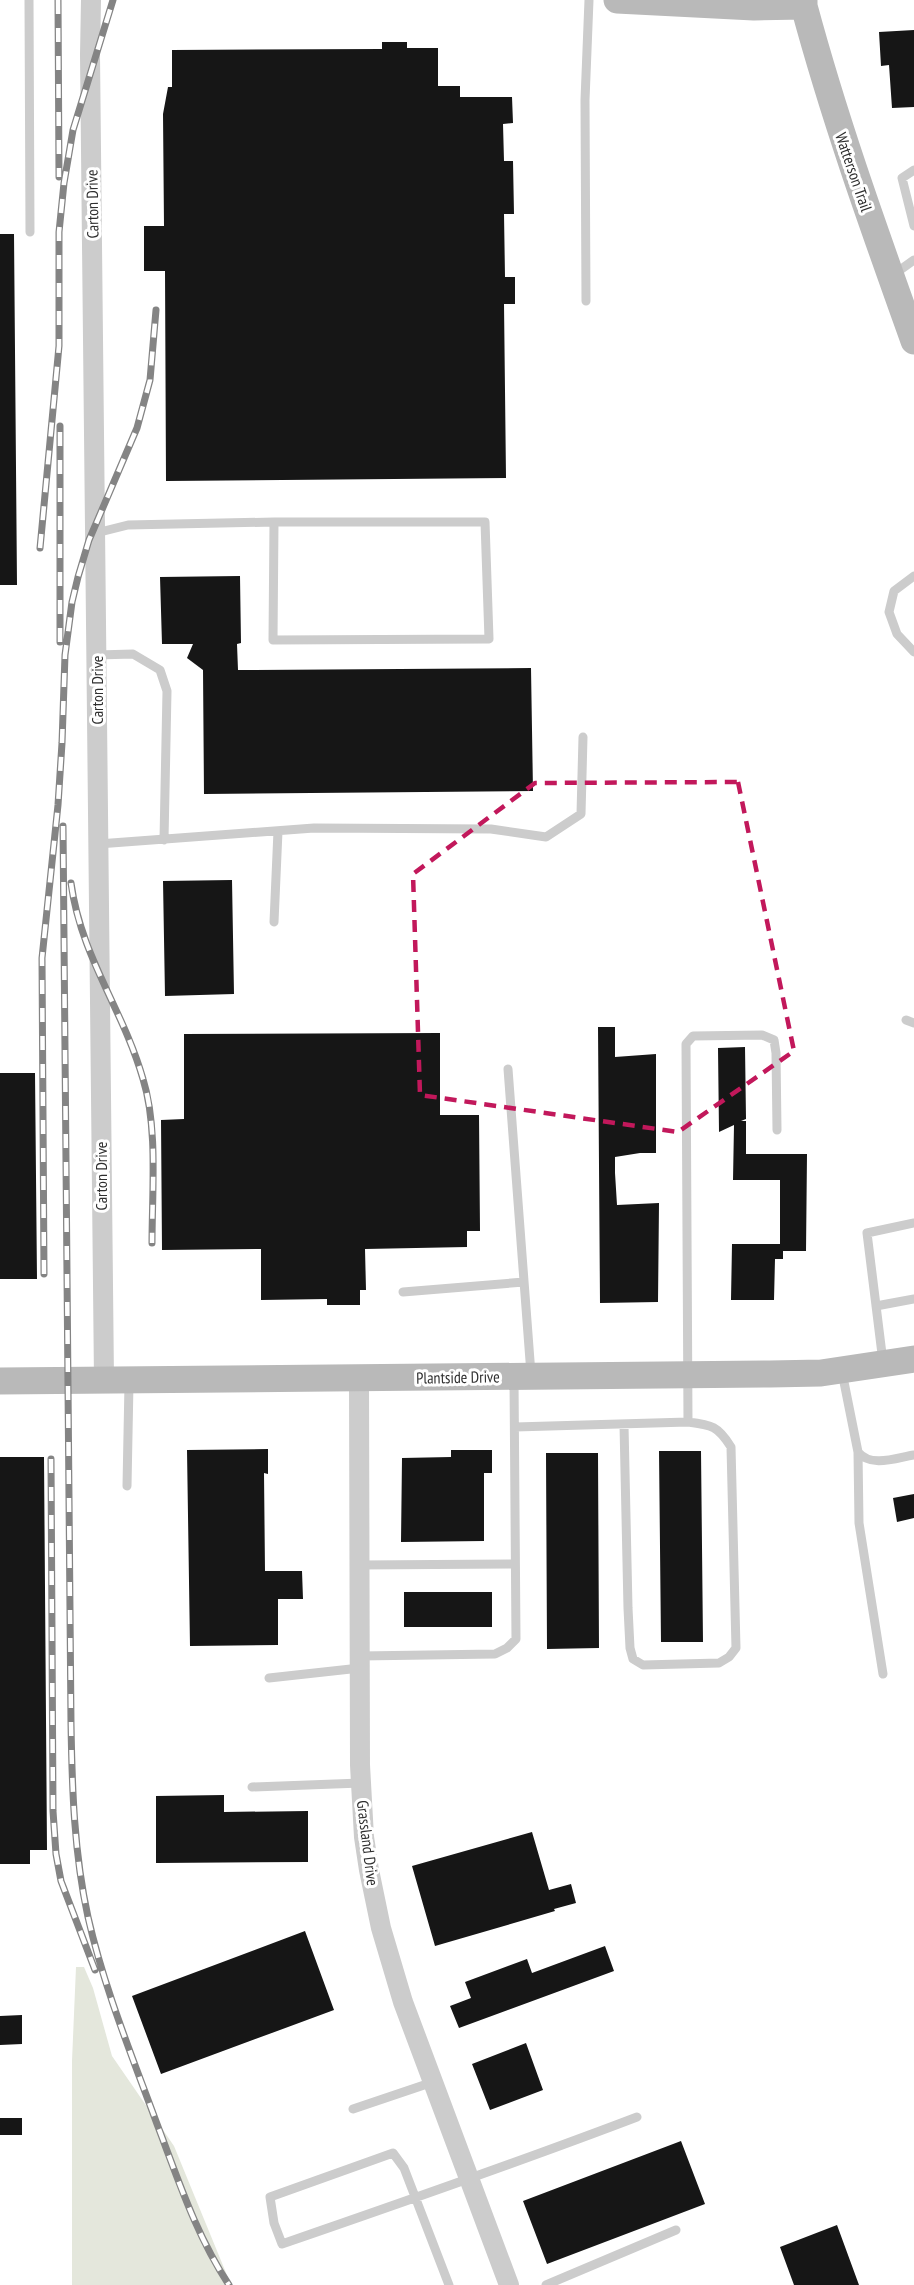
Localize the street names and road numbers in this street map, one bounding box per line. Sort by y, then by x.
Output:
street label: Watterson Trail [831,130,877,214]
street label: Carton Drive [81,169,103,239]
street label: Carton Drive [87,656,107,724]
street label: Carton Drive [91,1142,111,1210]
street label: Plantside Drive [416,1366,500,1388]
street label: Grassland Drive [353,1799,383,1887]

